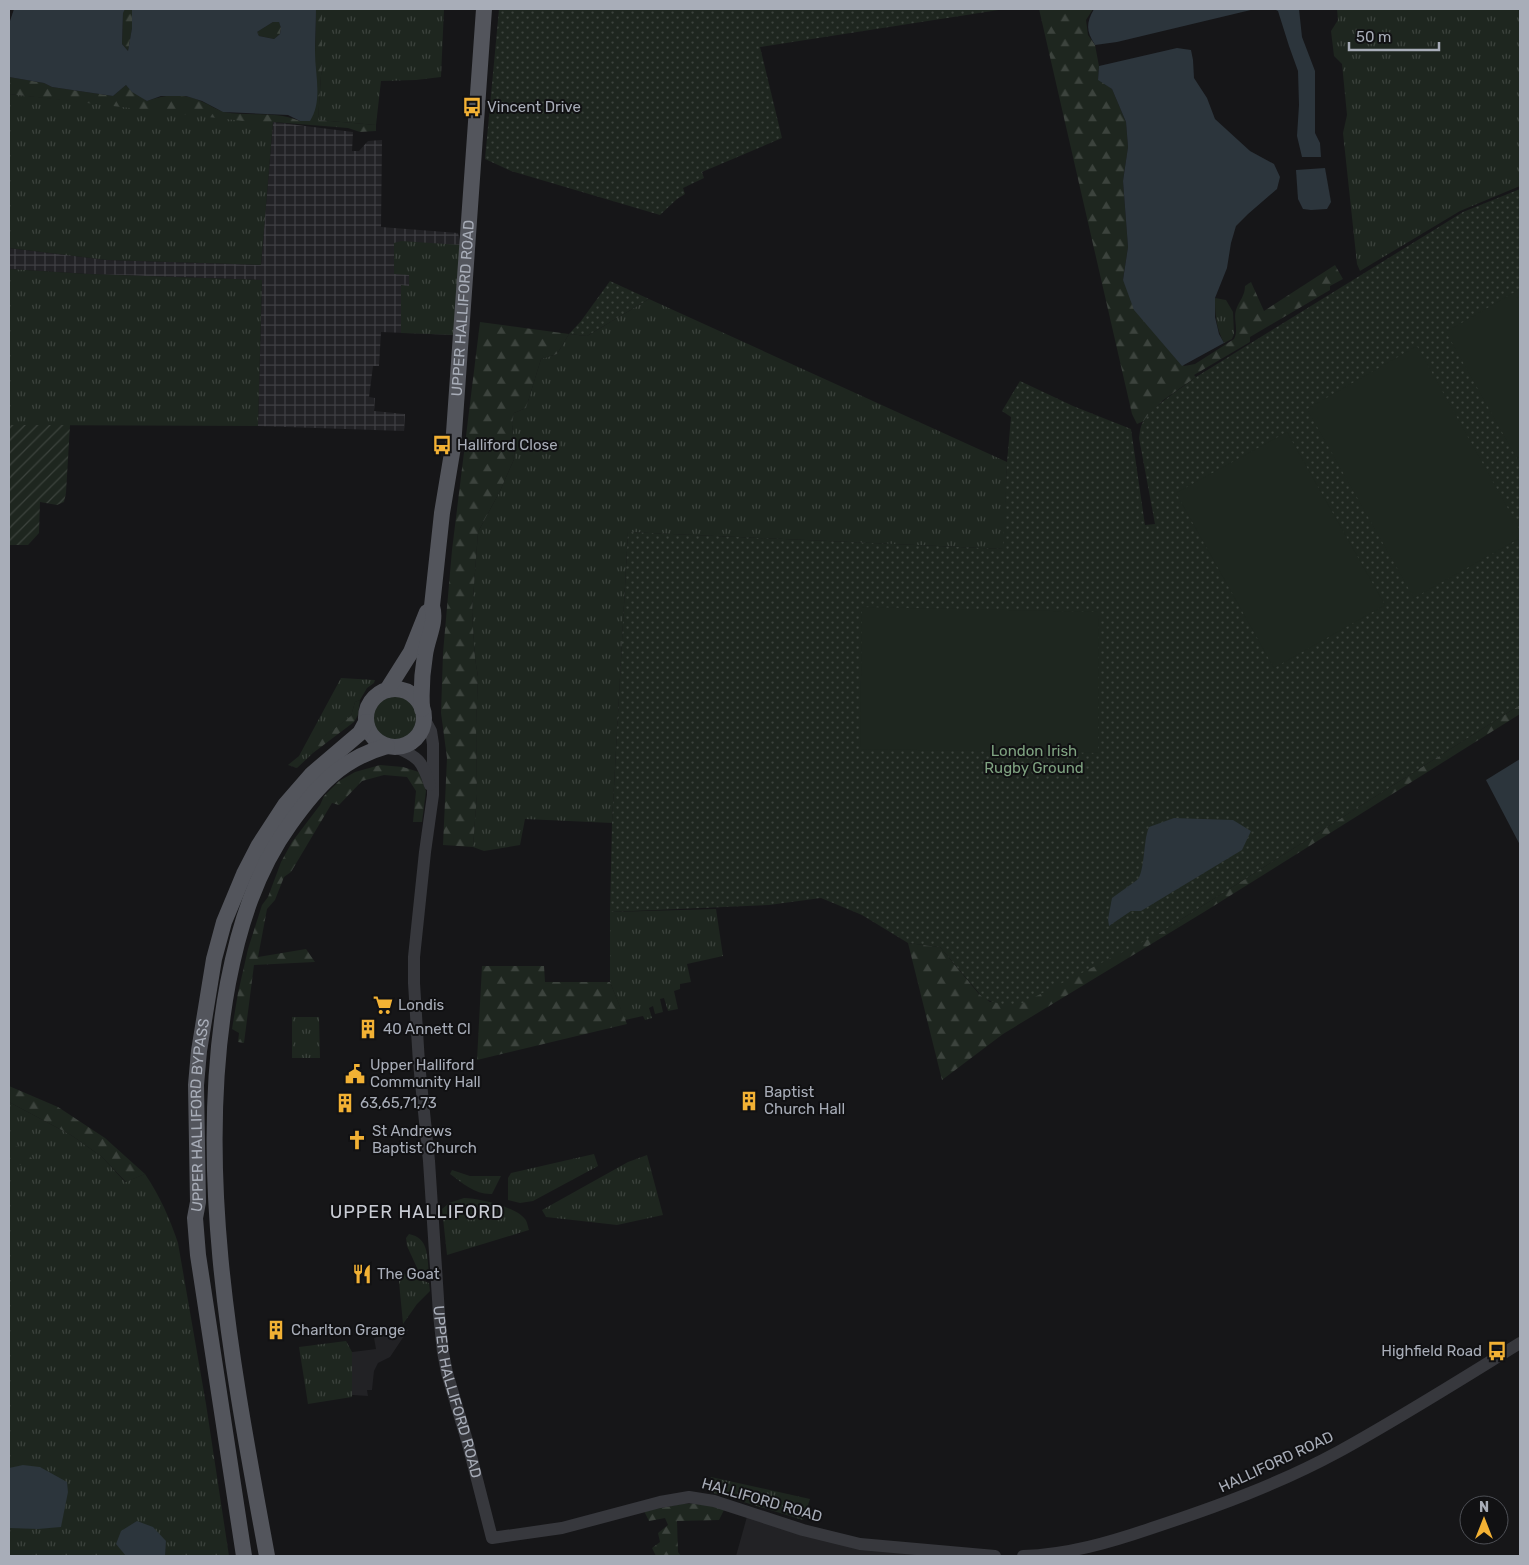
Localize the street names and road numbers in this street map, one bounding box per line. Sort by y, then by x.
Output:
street label: UPPER HALLIFORD ROAD [448,219,478,397]
street label: UPPER HALLIFORD BYPASS [187,1017,213,1213]
street label: UPPER HALLIFORD ROAD [429,1305,485,1480]
street label: HALLIFORD ROAD [1216,1428,1336,1496]
street label: HALLIFORD ROAD [700,1474,824,1526]

